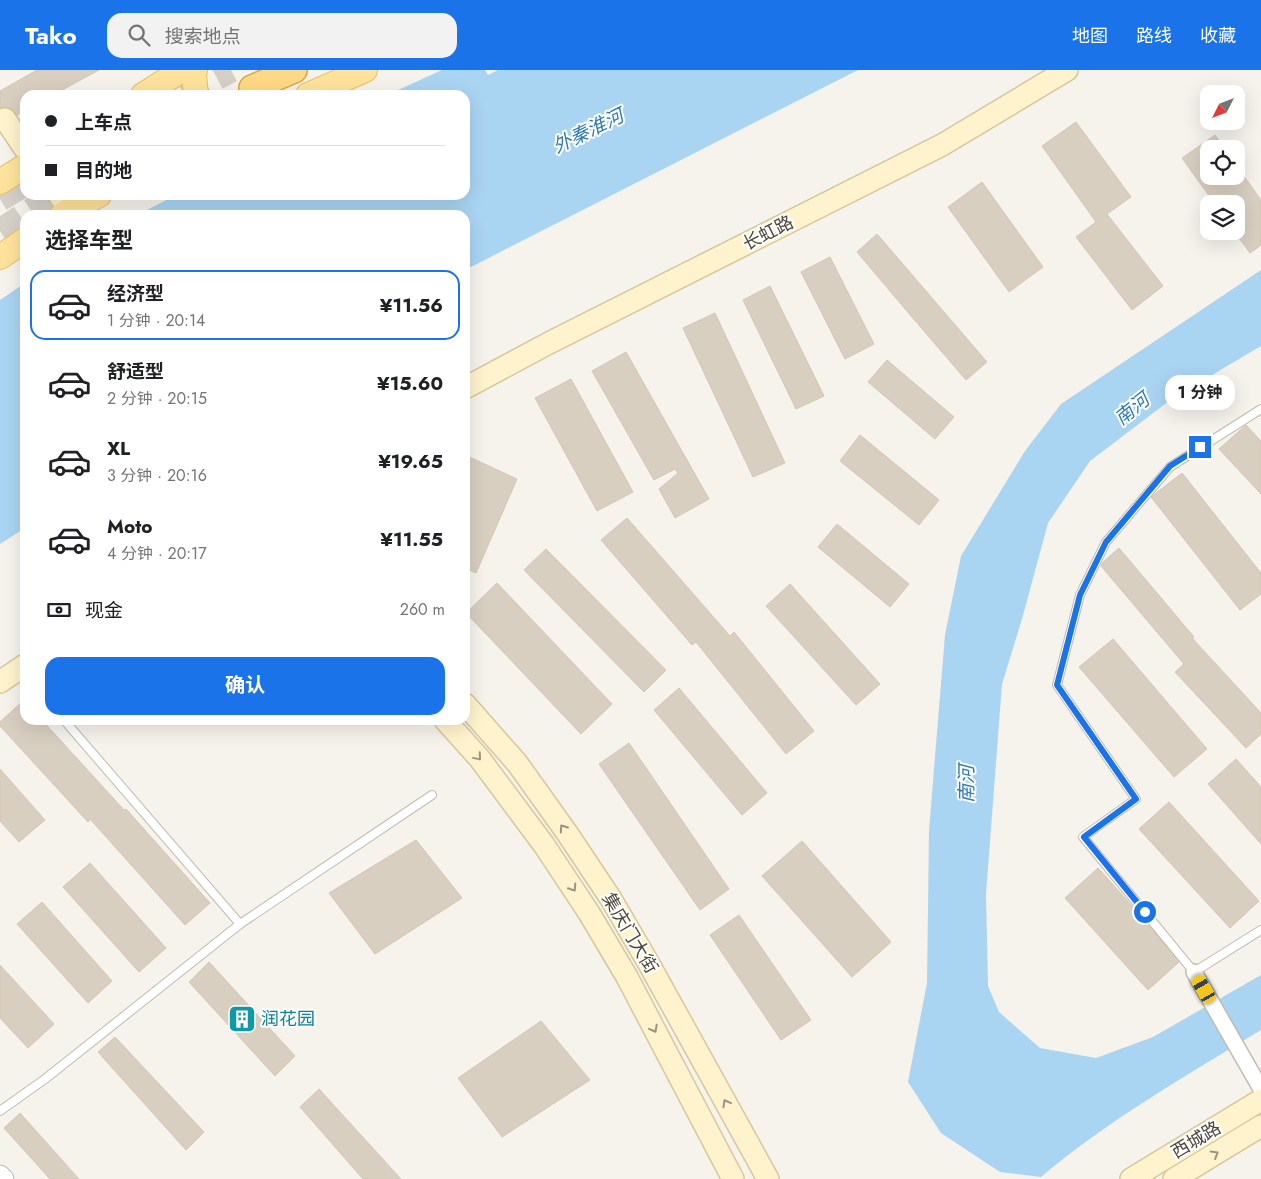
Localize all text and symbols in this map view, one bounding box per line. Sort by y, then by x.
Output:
search box [107,13,457,58]
text: Tako [25,18,77,53]
icon: search [125,21,153,49]
text: 搜索地点 [165,23,241,50]
text: 地图 [1072,23,1108,49]
text: 路线 [1136,23,1172,49]
text: 收藏 [1200,23,1236,49]
north arrow [1200,85,1245,130]
map controls [1200,85,1245,240]
water label: 外秦淮河 [548,100,632,160]
text: 上车点 [75,109,132,136]
button: locate [1200,140,1245,185]
text: 目的地 [75,157,132,184]
button: layers [1200,195,1245,240]
street label: 长虹路 [738,209,798,257]
text: 选择车型 [45,224,133,256]
text: 经济型 [107,280,164,307]
icon: car [47,283,92,328]
text: ¥11.56 [380,292,443,319]
text: 1 分钟 · 20:14 [107,309,205,332]
text: 舒适型 [107,358,164,385]
icon: car [47,361,92,406]
text: ¥15.60 [377,370,443,397]
callout: 1 分钟 [1165,374,1235,410]
text: 1 分钟 [1178,381,1222,404]
water label: 南河 [1109,384,1158,431]
text: 2 分钟 · 20:15 [107,387,207,410]
text: XL [107,435,130,462]
route end [1189,436,1211,458]
icon: car [47,439,92,484]
text: ¥19.65 [378,448,443,475]
text: 3 分钟 · 20:16 [107,464,207,487]
text: Moto [107,513,152,540]
icon: car [47,517,92,562]
text: ¥11.55 [380,526,443,553]
text: 4 分钟 · 20:17 [107,542,207,565]
icon: cash [45,596,73,624]
text: 现金 [85,597,123,624]
text: 260 m [400,598,445,621]
button: 确认 [45,657,445,715]
one-way arrow [472,751,481,760]
water label: 南河 [953,761,980,803]
one-way arrow [560,824,569,833]
one-way arrow [567,882,576,892]
street label: 集庆门大街 [596,888,664,978]
route start [1134,901,1156,923]
car [1190,972,1217,1006]
building icon: 润花园 [227,1004,257,1034]
place label: 润花园 [261,1006,315,1032]
one-way arrow [648,1024,658,1033]
one-way arrow [722,1099,732,1108]
street label: 西城路 [1166,1115,1226,1165]
one-way arrow [1210,1150,1219,1160]

